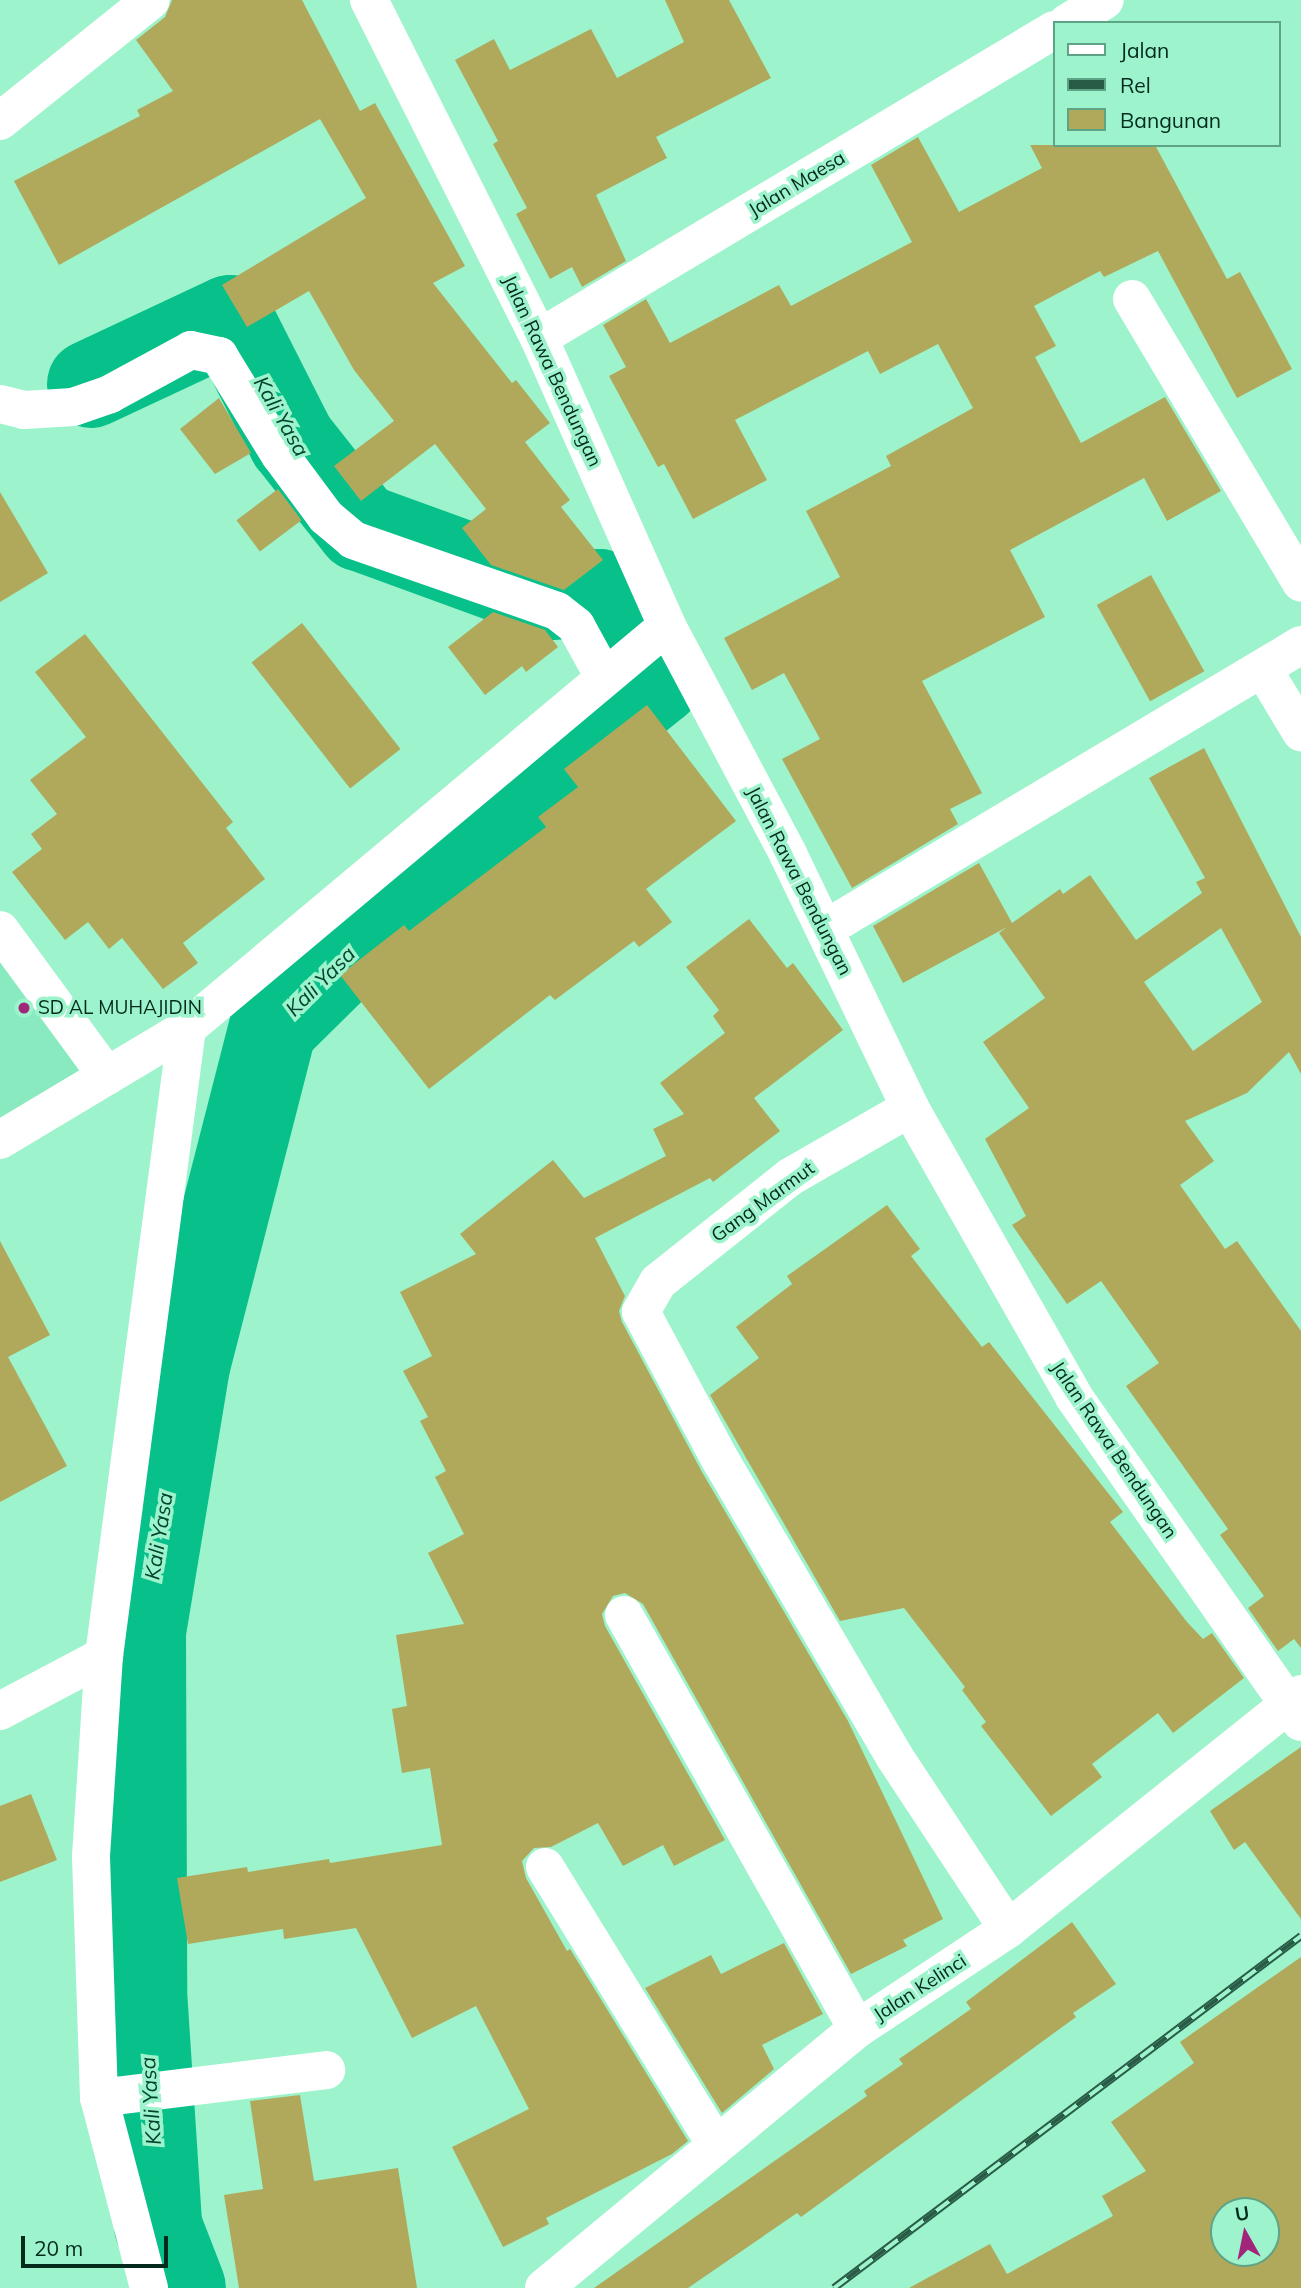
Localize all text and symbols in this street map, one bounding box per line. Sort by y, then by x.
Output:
legend [1052,21,1280,147]
text: Jalan [1120,37,1169,63]
text: Rel [1120,72,1151,98]
text: Bangunan [1120,107,1221,133]
street label: Jalan Maesa [745,146,849,222]
street label: Jalan Rawa Bendungan [498,272,606,470]
water label: Kali Yasa [249,372,315,460]
street label: Jalan Rawa Bendungan [741,783,857,979]
water label: Kali Yasa [280,941,360,1021]
place label: SD AL MUHAJIDIN [38,997,202,1019]
marker: SD AL MUHAJIDIN [16,1000,32,1016]
street label: Gang Marmut [707,1157,819,1247]
street label: Jalan Rawa Bendungan [1046,1357,1182,1543]
water label: Kali Yasa [139,1490,177,1582]
street label: Jalan Kelinci [869,1950,971,2026]
water label: Kali Yasa [134,2056,166,2146]
north arrow [1210,2197,1280,2267]
text: U [1233,2200,1251,2226]
scale bar [24,2222,172,2266]
text: 20 m [34,2235,83,2261]

